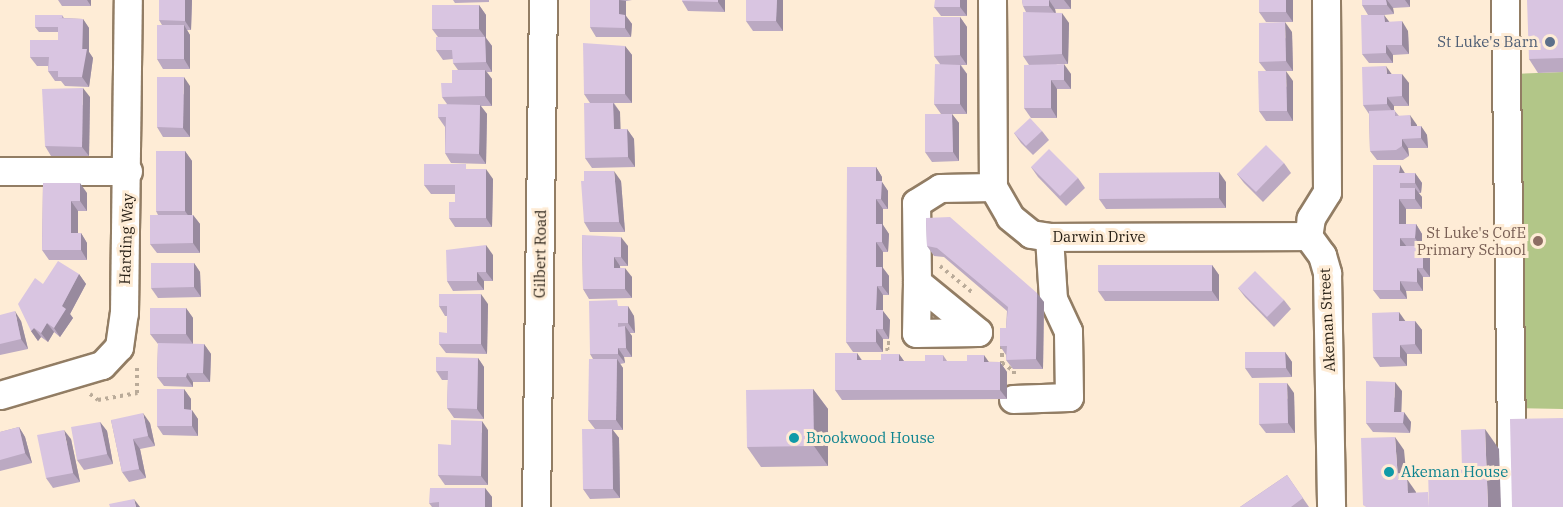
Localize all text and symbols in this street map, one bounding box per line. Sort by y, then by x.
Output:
place label: St Luke's Barn [1437,33,1538,51]
marker: St Luke's Barn [1543,35,1557,49]
street label: Harding Way [115,193,137,285]
street label: Gilbert Road [530,210,550,298]
place label: St Luke's CofE Primary School [1417,223,1526,258]
street label: Darwin Drive [1052,228,1146,246]
marker: St Luke's CofE Primary School [1531,234,1545,248]
street label: Akeman Street [1315,267,1339,373]
place label: Brookwood House [806,429,935,447]
marker: Brookwood House [787,431,801,445]
place label: Akeman House [1401,463,1508,481]
marker: Akeman House [1382,465,1396,479]

